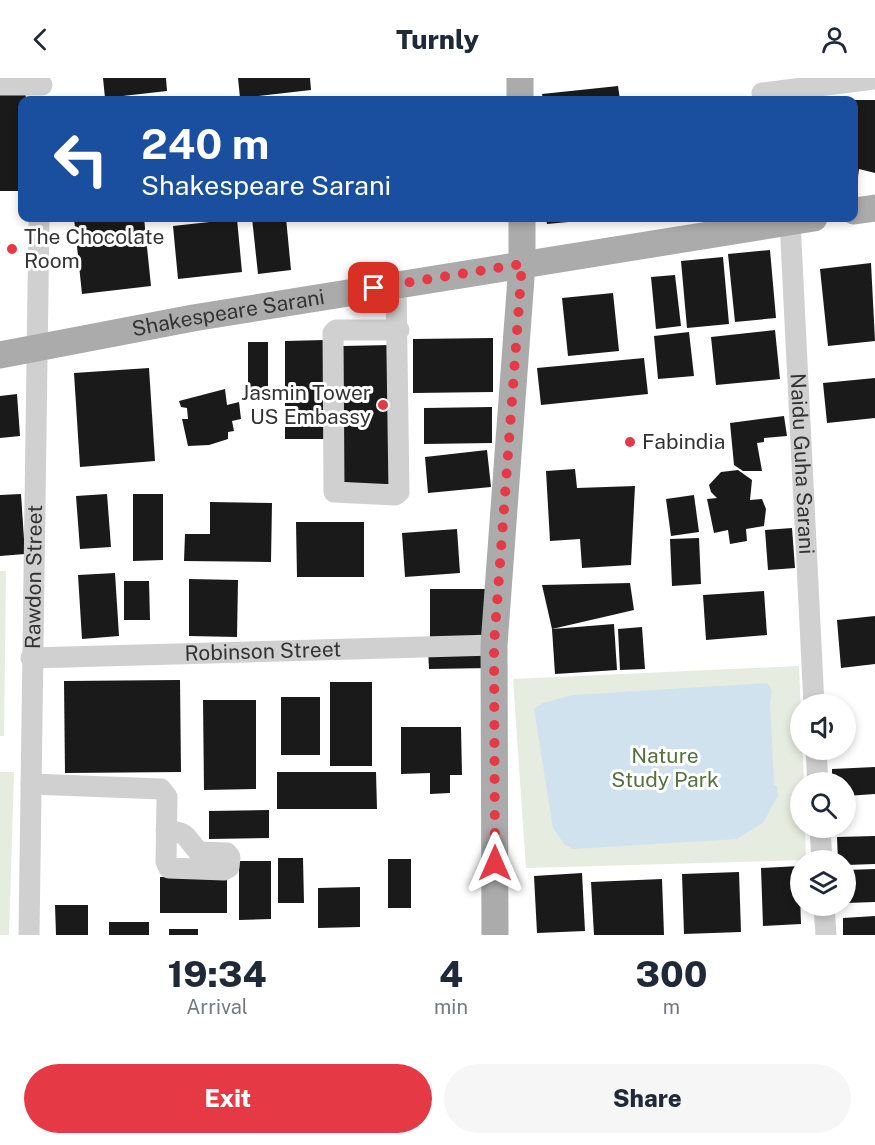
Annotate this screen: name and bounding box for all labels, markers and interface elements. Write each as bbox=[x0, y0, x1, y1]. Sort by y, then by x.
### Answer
icon: back bbox=[24, 23, 57, 56]
text: Turnly bbox=[396, 23, 479, 55]
icon: person bbox=[818, 23, 851, 56]
text: 240 m bbox=[141, 119, 269, 168]
icon: left bbox=[42, 120, 120, 198]
text: Shakespeare Sarani bbox=[141, 169, 391, 201]
place label: The Chocolate Room bbox=[24, 224, 164, 273]
marker: The Chocolate Room bbox=[5, 242, 19, 256]
pin bbox=[348, 262, 399, 313]
icon: arrive bbox=[357, 271, 390, 304]
street label: Shakespeare Sarani bbox=[130, 284, 326, 341]
street label: Naidu Guha Sarani bbox=[786, 372, 820, 555]
place label: Jasmin Tower US Embassy bbox=[241, 380, 371, 429]
marker: Jasmin Tower US Embassy bbox=[376, 398, 390, 412]
place label: Fabindia bbox=[642, 429, 725, 454]
marker: Fabindia bbox=[623, 435, 637, 449]
street label: Rawdon Street bbox=[20, 505, 47, 649]
street label: Robinson Street bbox=[184, 636, 342, 666]
map controls bbox=[790, 694, 856, 916]
button: sound bbox=[790, 694, 856, 760]
park label: Nature Study Park bbox=[611, 743, 719, 792]
button: search bbox=[790, 772, 856, 838]
position arrow bbox=[463, 831, 527, 895]
button: layers bbox=[790, 850, 856, 916]
text: 19:34 bbox=[168, 953, 266, 995]
text: 4 bbox=[439, 953, 463, 995]
text: 300 bbox=[636, 953, 707, 995]
text: Arrival bbox=[186, 995, 248, 1019]
text: min bbox=[434, 995, 468, 1019]
text: m bbox=[663, 995, 680, 1019]
button: Exit bbox=[24, 1064, 432, 1133]
button: Share bbox=[444, 1064, 851, 1133]

